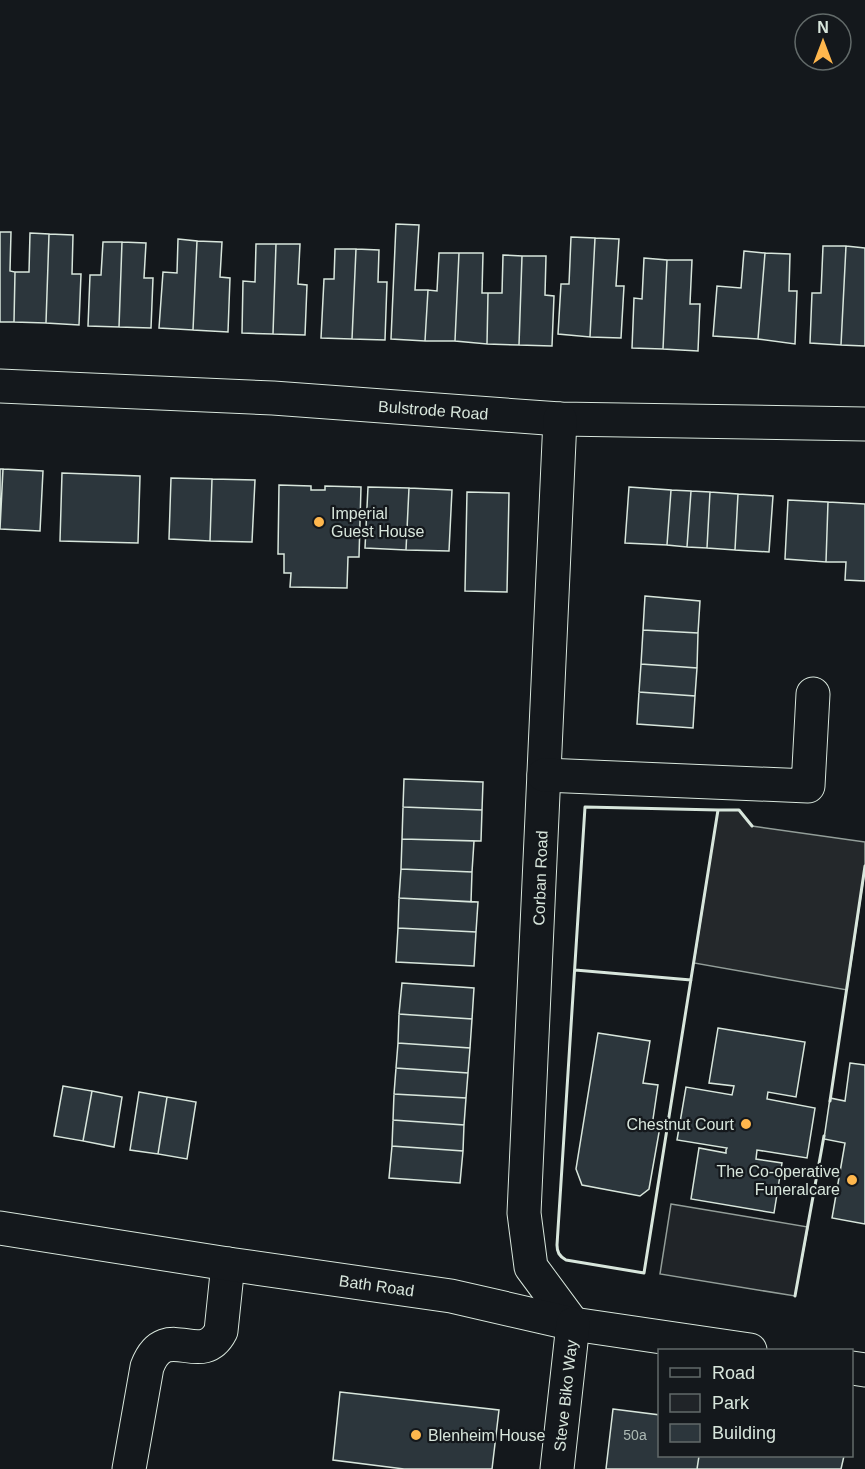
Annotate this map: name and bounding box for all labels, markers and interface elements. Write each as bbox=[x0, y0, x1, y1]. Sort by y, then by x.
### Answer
north arrow bbox=[793, 12, 853, 72]
text: N bbox=[817, 19, 829, 36]
street label: Bulstrode Road bbox=[378, 398, 489, 423]
place label: Imperial Guest House bbox=[331, 505, 424, 540]
marker: Imperial Guest House bbox=[312, 515, 326, 529]
street label: Corban Road bbox=[530, 830, 551, 926]
place label: Chestnut Court bbox=[626, 1116, 735, 1133]
marker: Chestnut Court bbox=[739, 1117, 753, 1131]
place label: The Co-operative Funeralcare bbox=[716, 1163, 840, 1198]
marker: The Co-operative Funeralcare bbox=[845, 1173, 859, 1187]
street label: Bath Road bbox=[338, 1272, 415, 1300]
street label: Steve Biko Way bbox=[551, 1339, 580, 1452]
legend bbox=[658, 1349, 853, 1457]
text: Road bbox=[712, 1363, 755, 1383]
text: Park bbox=[712, 1393, 750, 1413]
text: Building bbox=[712, 1423, 776, 1443]
place label: Blenheim House bbox=[428, 1427, 546, 1444]
house number: 50a bbox=[623, 1427, 647, 1443]
marker: Blenheim House bbox=[409, 1428, 423, 1442]

